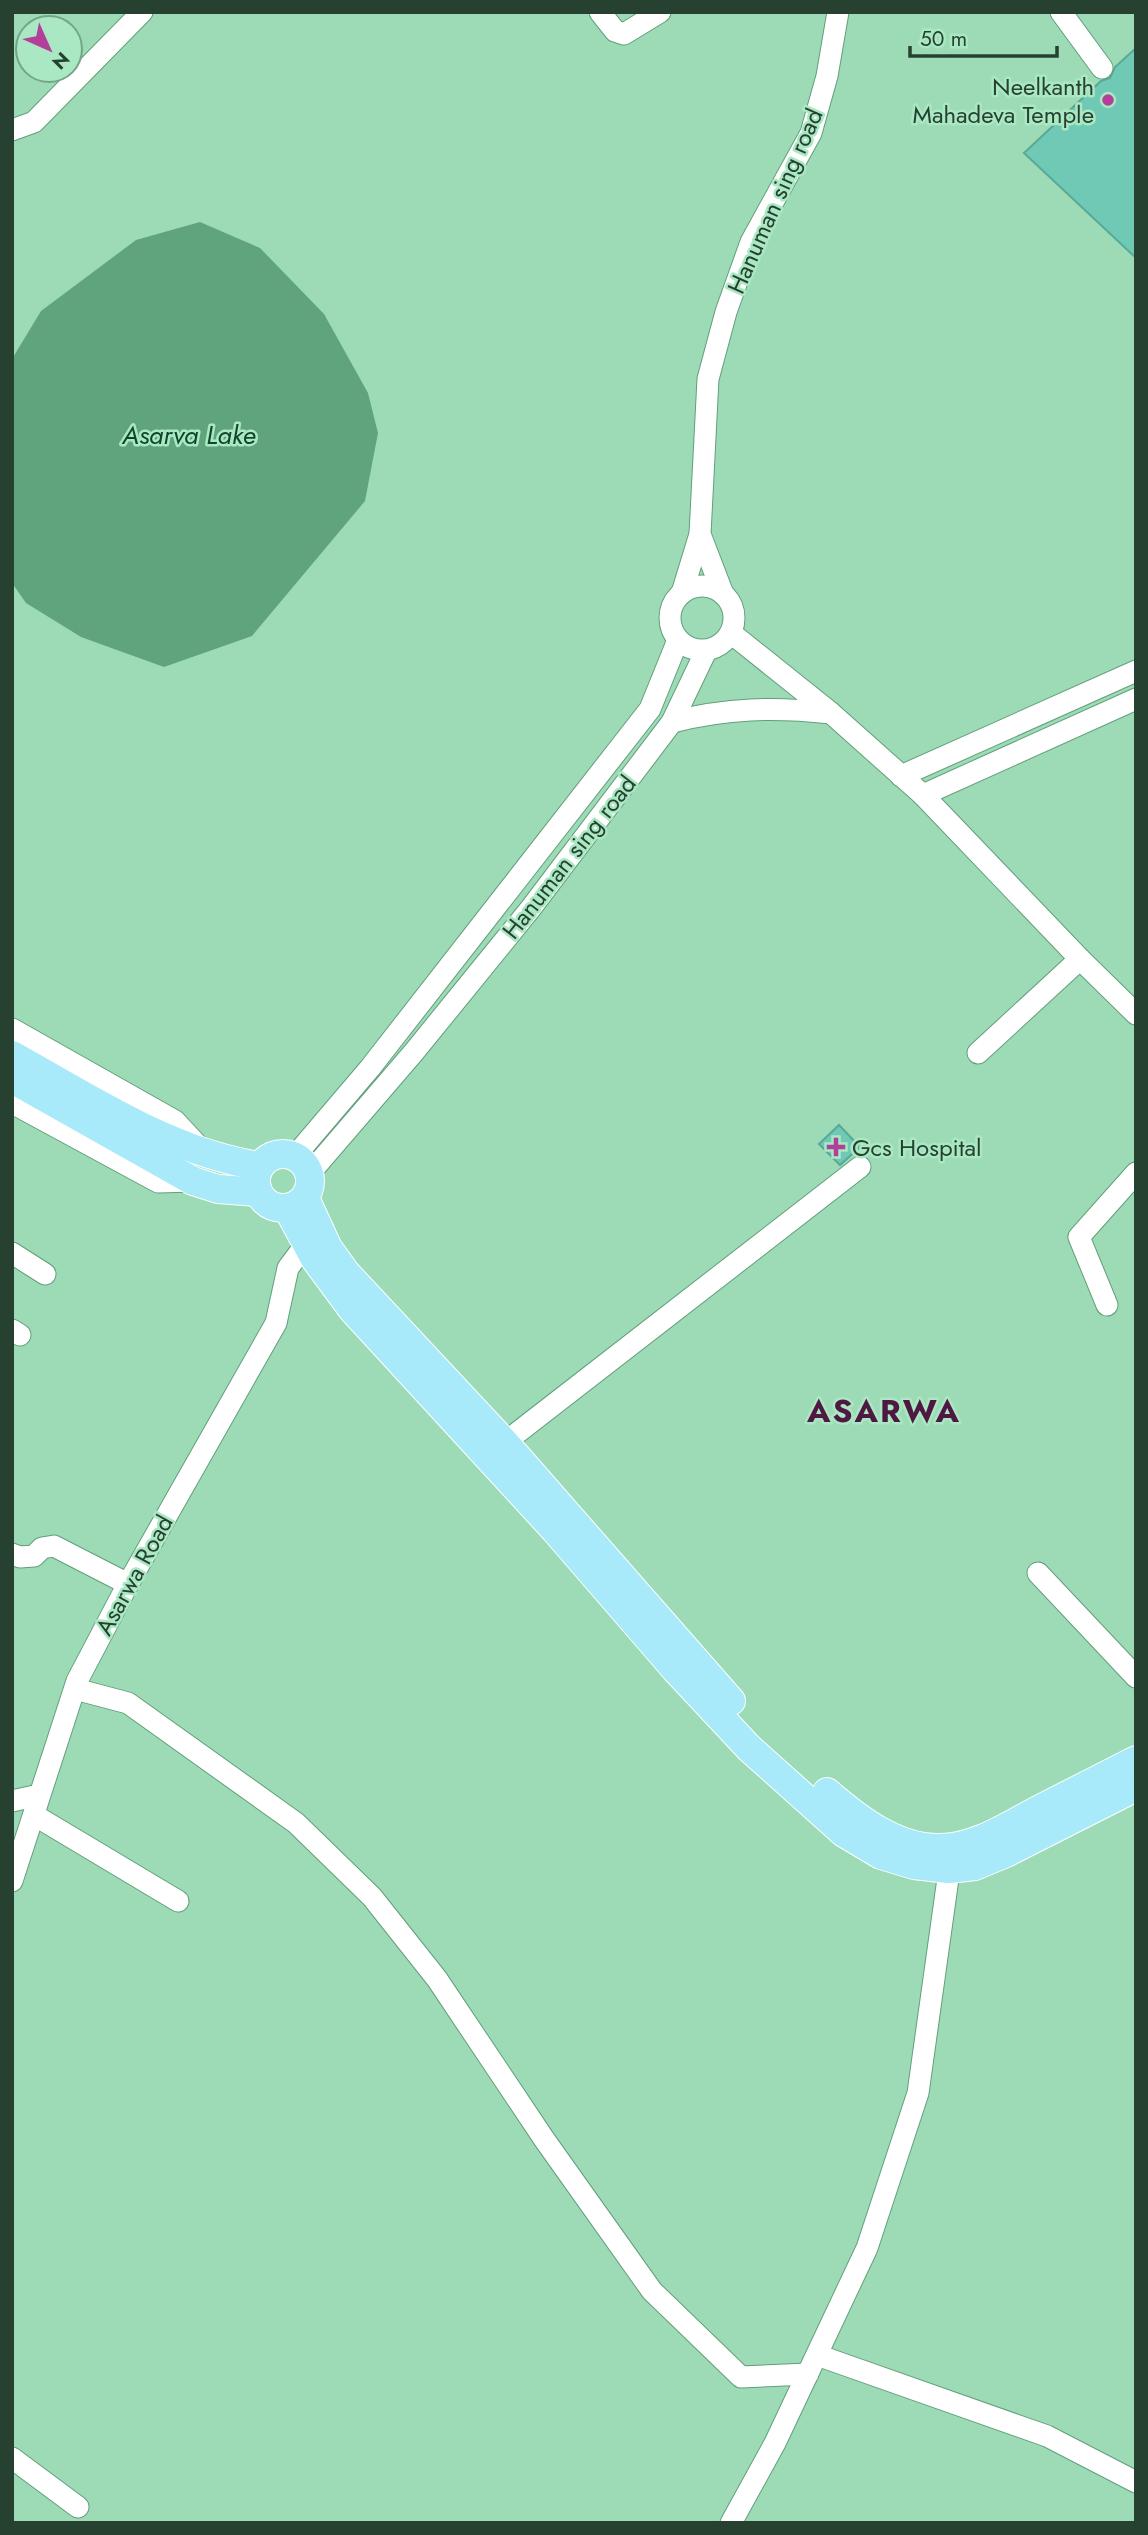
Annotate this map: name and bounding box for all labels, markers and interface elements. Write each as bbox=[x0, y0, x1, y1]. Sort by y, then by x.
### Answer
north arrow bbox=[14, 14, 84, 84]
scale bar bbox=[910, 14, 1057, 58]
text: 50 m bbox=[920, 24, 967, 54]
text: N bbox=[46, 46, 76, 76]
place label: Neelkanth Mahadeva Temple bbox=[912, 69, 1094, 132]
marker: Neelkanth Mahadeva Temple bbox=[1100, 92, 1116, 108]
street label: Hanuman sing road bbox=[718, 103, 832, 299]
water label: Asarva Lake bbox=[121, 416, 256, 454]
street label: Hanuman sing road bbox=[494, 768, 644, 946]
place label: Gcs Hospital bbox=[852, 1130, 982, 1165]
marker: Gcs Hospital bbox=[826, 1137, 846, 1157]
district label: ASARWA bbox=[806, 1388, 961, 1434]
street label: Asarwa Road bbox=[86, 1508, 182, 1642]

